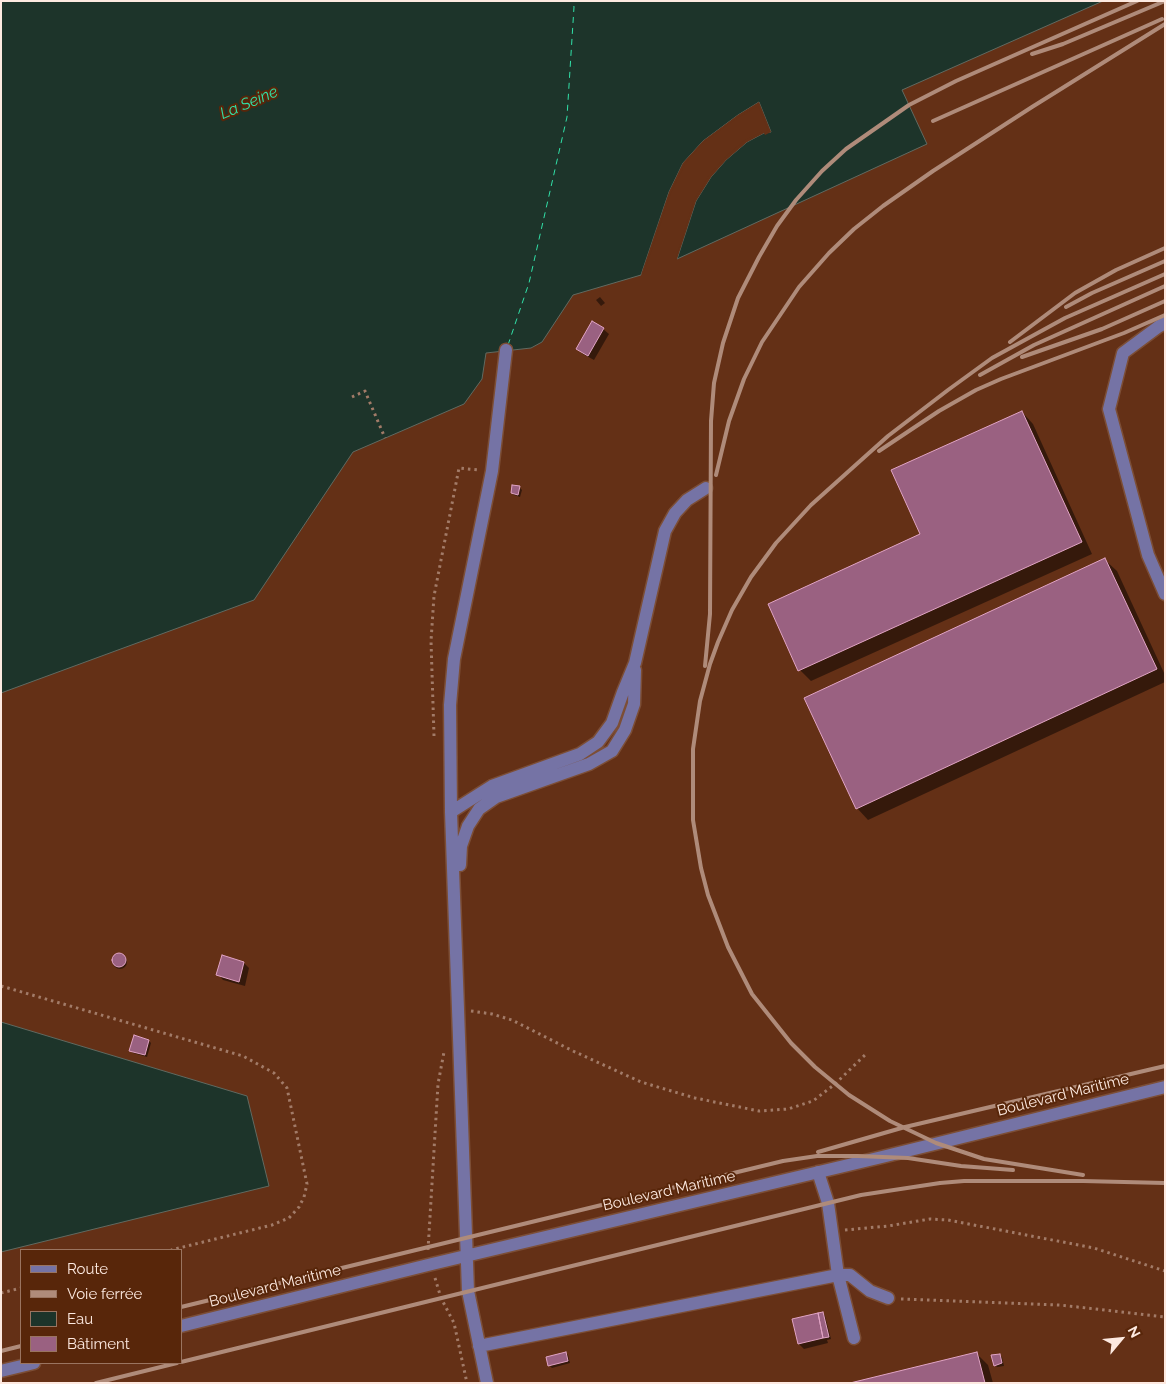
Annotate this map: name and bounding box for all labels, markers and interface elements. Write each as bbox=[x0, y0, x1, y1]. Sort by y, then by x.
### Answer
water label: La Seine bbox=[217, 82, 281, 124]
street label: Boulevard Maritime bbox=[995, 1070, 1131, 1120]
street label: Boulevard Maritime bbox=[601, 1167, 737, 1215]
legend bbox=[20, 1249, 182, 1364]
text: Route bbox=[67, 1260, 108, 1278]
street label: Boulevard Maritime bbox=[207, 1261, 343, 1311]
text: Voie ferrée bbox=[67, 1285, 142, 1303]
text: Eau bbox=[67, 1310, 93, 1328]
north arrow bbox=[1096, 1314, 1146, 1364]
text: N bbox=[1125, 1323, 1144, 1340]
text: Bâtiment bbox=[67, 1335, 130, 1353]

